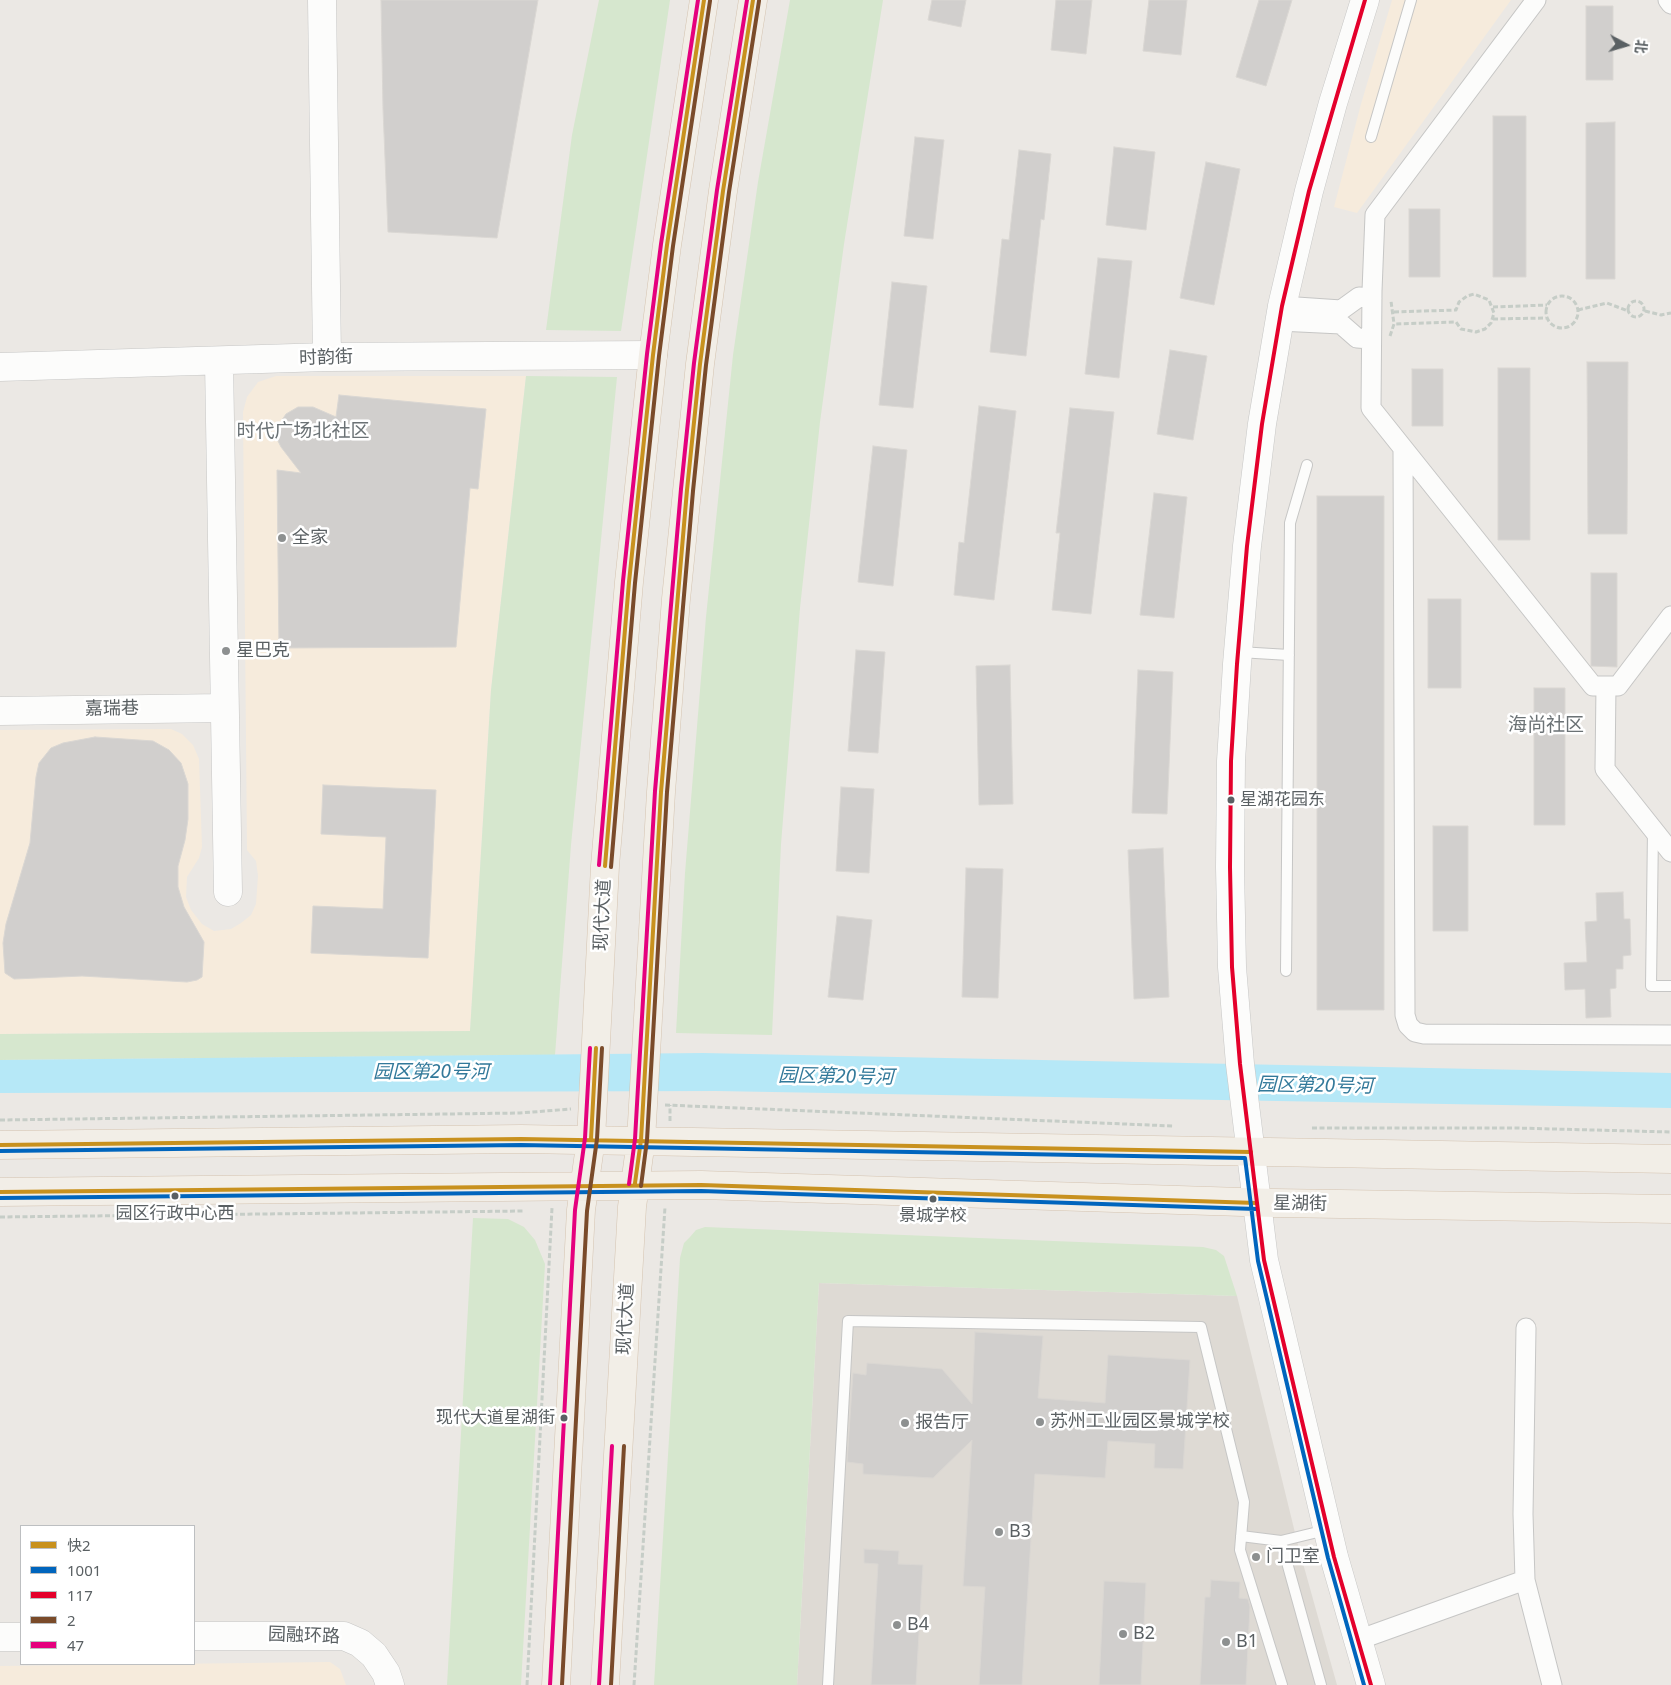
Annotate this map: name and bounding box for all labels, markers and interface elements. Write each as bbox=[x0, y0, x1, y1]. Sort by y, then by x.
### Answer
north arrow bbox=[1601, 20, 1651, 70]
text: 北 bbox=[1631, 39, 1652, 55]
street label: 时韵街 bbox=[299, 346, 353, 370]
district label: 时代广场北社区 bbox=[237, 421, 369, 443]
place label: 全家 bbox=[292, 527, 328, 549]
marker: 全家 bbox=[276, 532, 288, 544]
place label: 星巴克 bbox=[236, 640, 290, 662]
marker: 星巴克 bbox=[220, 645, 232, 657]
street label: 嘉瑞巷 bbox=[85, 698, 139, 720]
district label: 海尚社区 bbox=[1508, 715, 1584, 737]
place label: 星湖花园东 bbox=[1240, 790, 1325, 810]
marker: 星湖花园东 bbox=[1226, 795, 1236, 805]
street label: 现代大道 bbox=[590, 878, 616, 952]
water label: 园区第20号河 bbox=[373, 1062, 489, 1084]
water label: 园区第20号河 bbox=[778, 1065, 894, 1089]
water label: 园区第20号河 bbox=[1257, 1074, 1373, 1098]
marker: 园区行政中心西 bbox=[170, 1191, 180, 1201]
street label: 星湖街 bbox=[1273, 1193, 1327, 1215]
marker: 景城学校 bbox=[928, 1194, 938, 1204]
place label: 园区行政中心西 bbox=[116, 1204, 234, 1224]
place label: 景城学校 bbox=[899, 1206, 967, 1226]
street label: 现代大道 bbox=[613, 1282, 639, 1356]
place label: 现代大道星湖街 bbox=[436, 1408, 555, 1428]
place label: 苏州工业园区景城学校 bbox=[1050, 1411, 1230, 1433]
place label: 报告厅 bbox=[915, 1412, 969, 1434]
marker: 现代大道星湖街 bbox=[559, 1413, 569, 1423]
marker: 苏州工业园区景城学校 bbox=[1034, 1416, 1046, 1428]
marker: 报告厅 bbox=[899, 1417, 911, 1429]
place label: B3 bbox=[1009, 1521, 1031, 1543]
legend bbox=[20, 1525, 195, 1665]
marker: B3 bbox=[993, 1526, 1005, 1538]
text: 快2 bbox=[67, 1535, 91, 1555]
place label: 门卫室 bbox=[1266, 1546, 1320, 1568]
marker: 门卫室 bbox=[1250, 1551, 1262, 1563]
text: 1001 bbox=[67, 1560, 101, 1580]
text: 117 bbox=[67, 1585, 93, 1605]
text: 2 bbox=[67, 1610, 76, 1630]
place label: B4 bbox=[907, 1614, 929, 1636]
marker: B4 bbox=[891, 1619, 903, 1631]
place label: B2 bbox=[1133, 1623, 1155, 1645]
street label: 园融环路 bbox=[268, 1624, 340, 1648]
marker: B2 bbox=[1117, 1628, 1129, 1640]
place label: B1 bbox=[1236, 1631, 1258, 1653]
text: 47 bbox=[67, 1635, 84, 1655]
marker: B1 bbox=[1220, 1636, 1232, 1648]

